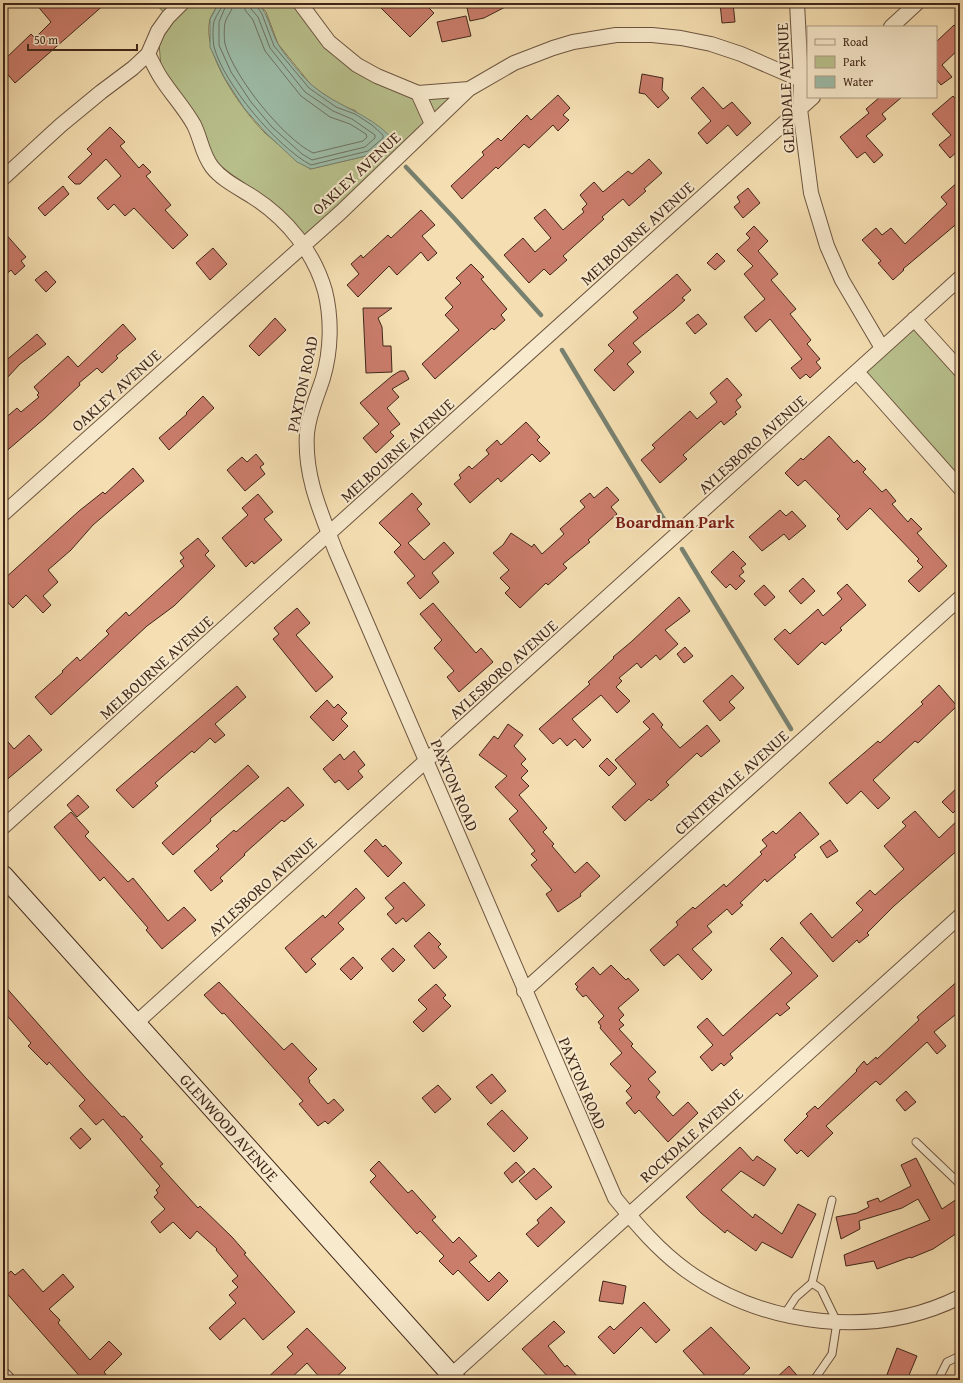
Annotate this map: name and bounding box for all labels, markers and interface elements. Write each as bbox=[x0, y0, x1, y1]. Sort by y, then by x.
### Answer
street label: GLENDALE AVENUE bbox=[770, 22, 800, 154]
scale bar bbox=[28, 26, 137, 52]
legend bbox=[807, 26, 937, 98]
text: 50 m bbox=[34, 31, 58, 48]
text: Road bbox=[843, 33, 869, 50]
text: Park bbox=[843, 53, 867, 70]
text: Water bbox=[843, 73, 873, 90]
street label: OAKLEY AVENUE bbox=[306, 125, 406, 221]
street label: MELBOURNE AVENUE bbox=[575, 175, 699, 291]
street label: PAXTON ROAD bbox=[280, 333, 324, 434]
street label: OAKLEY AVENUE bbox=[66, 343, 166, 437]
street label: AYLESBORO AVENUE bbox=[692, 389, 812, 499]
street label: MELBOURNE AVENUE bbox=[335, 392, 459, 508]
district label: Boardman Park bbox=[616, 509, 735, 534]
street label: MELBOURNE AVENUE bbox=[94, 609, 218, 725]
street label: AYLESBORO AVENUE bbox=[443, 614, 563, 724]
street label: CENTERVALE AVENUE bbox=[668, 724, 794, 840]
street label: PAXTON ROAD bbox=[425, 735, 485, 835]
street label: AYLESBORO AVENUE bbox=[202, 831, 322, 941]
street label: PAXTON ROAD bbox=[553, 1033, 613, 1133]
street label: GLENWOOD AVENUE bbox=[174, 1068, 284, 1187]
street label: ROCKDALE AVENUE bbox=[634, 1082, 748, 1188]

